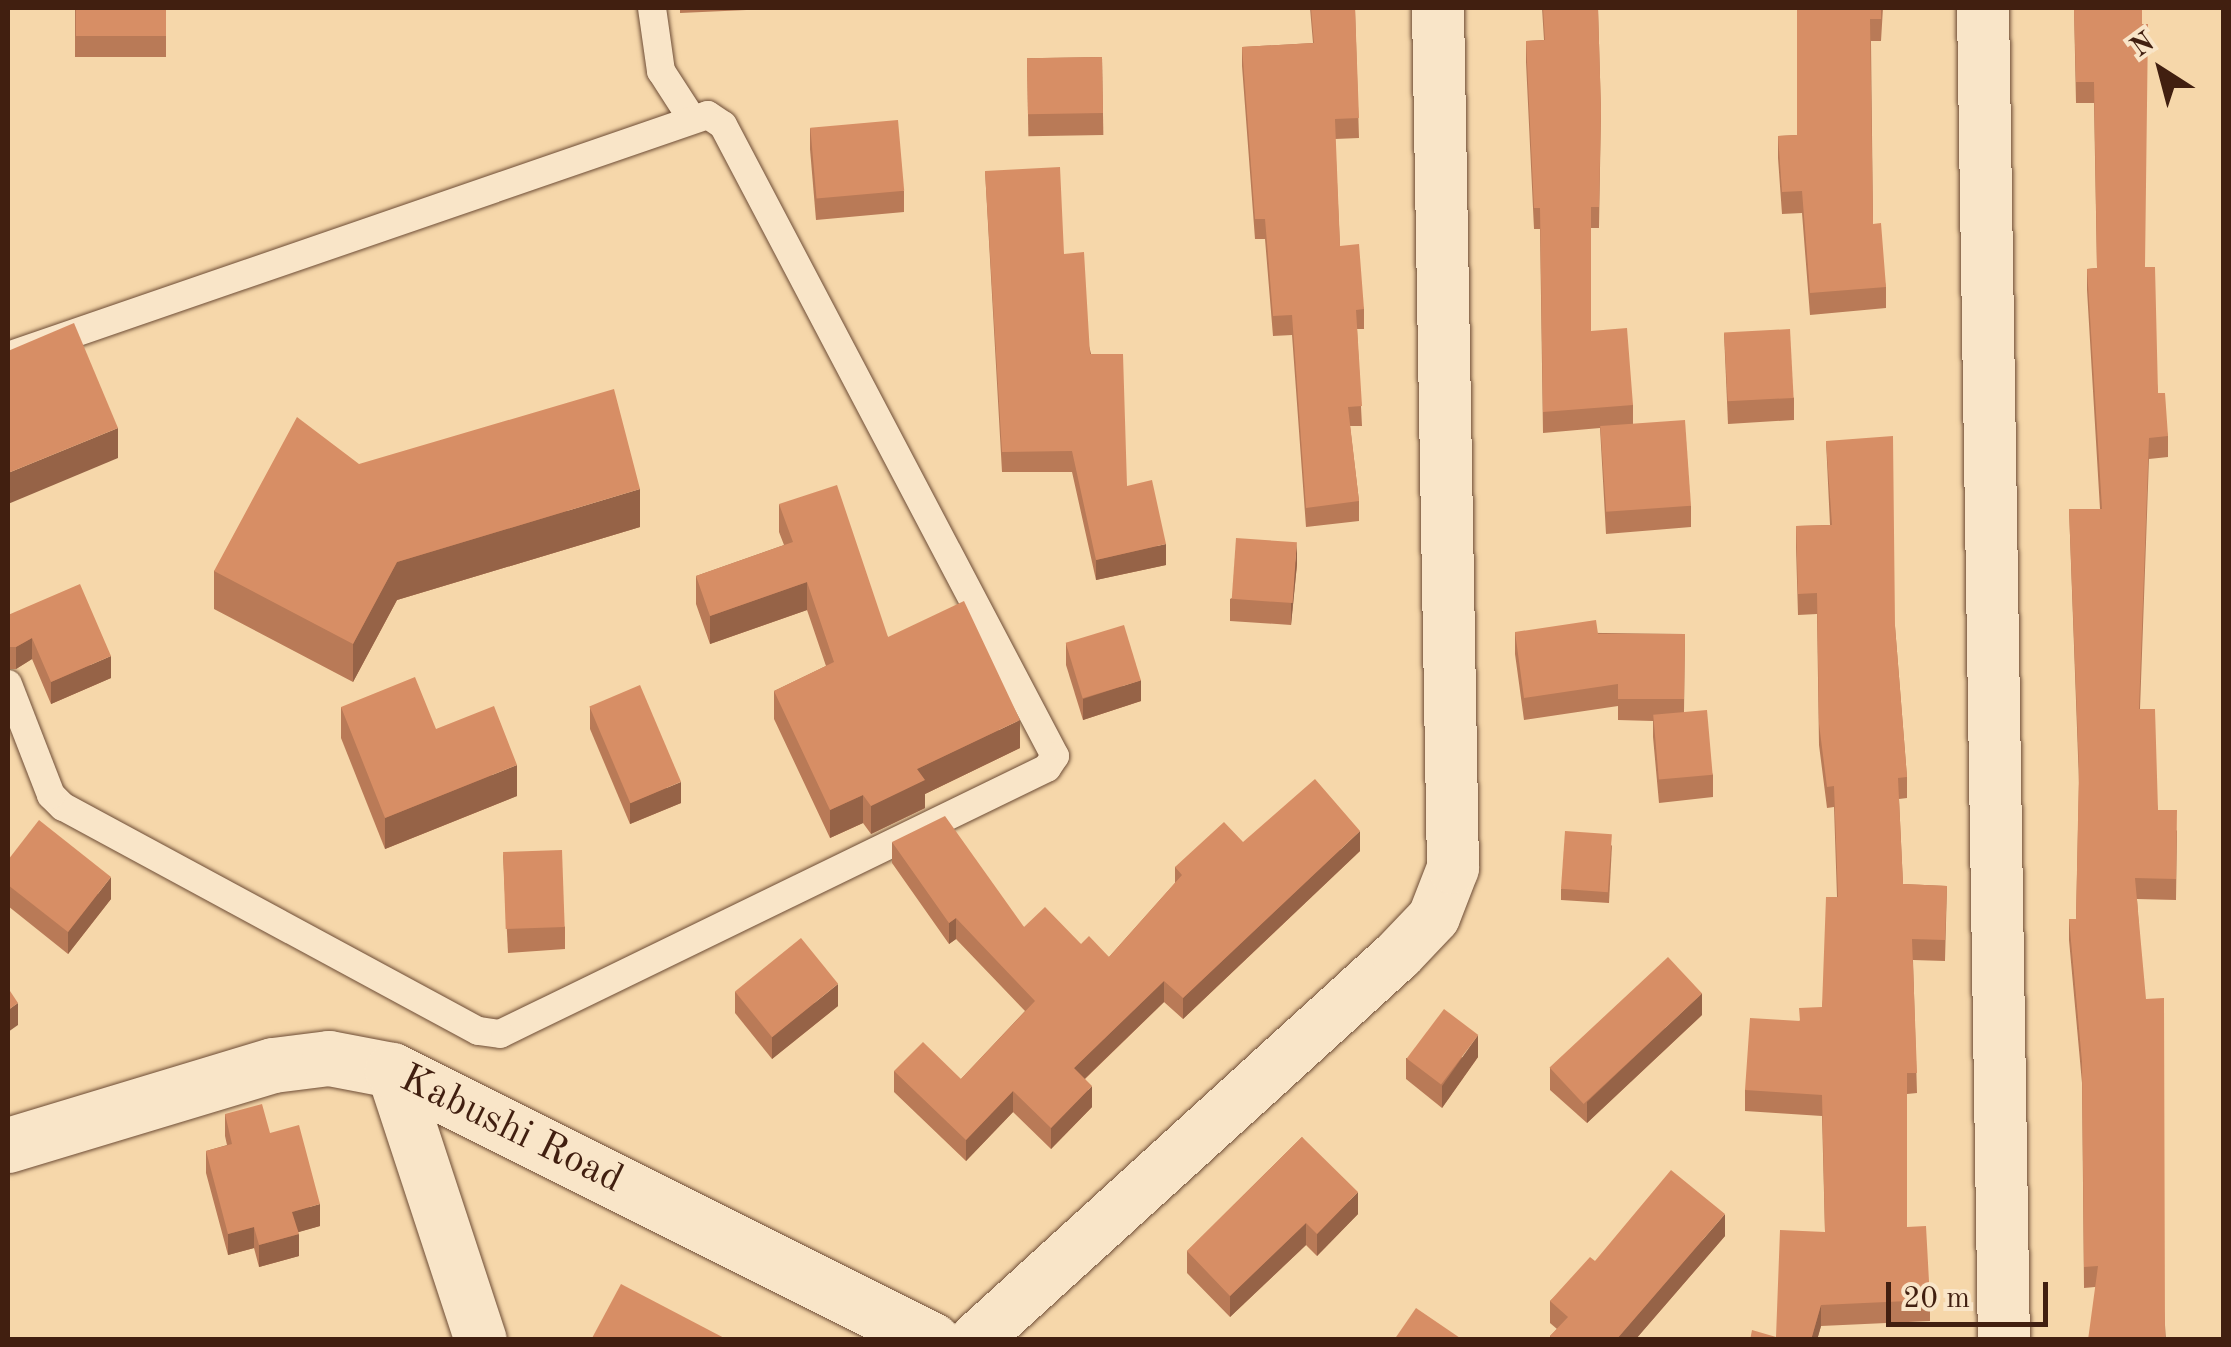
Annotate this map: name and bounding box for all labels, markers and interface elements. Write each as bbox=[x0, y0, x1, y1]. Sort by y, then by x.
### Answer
north arrow bbox=[2111, 20, 2211, 120]
text: N bbox=[2126, 28, 2160, 63]
street label: Kabushi Road bbox=[392, 1055, 630, 1205]
scale bar bbox=[1891, 1262, 2054, 1324]
text: 20 m bbox=[1903, 1284, 1970, 1314]

